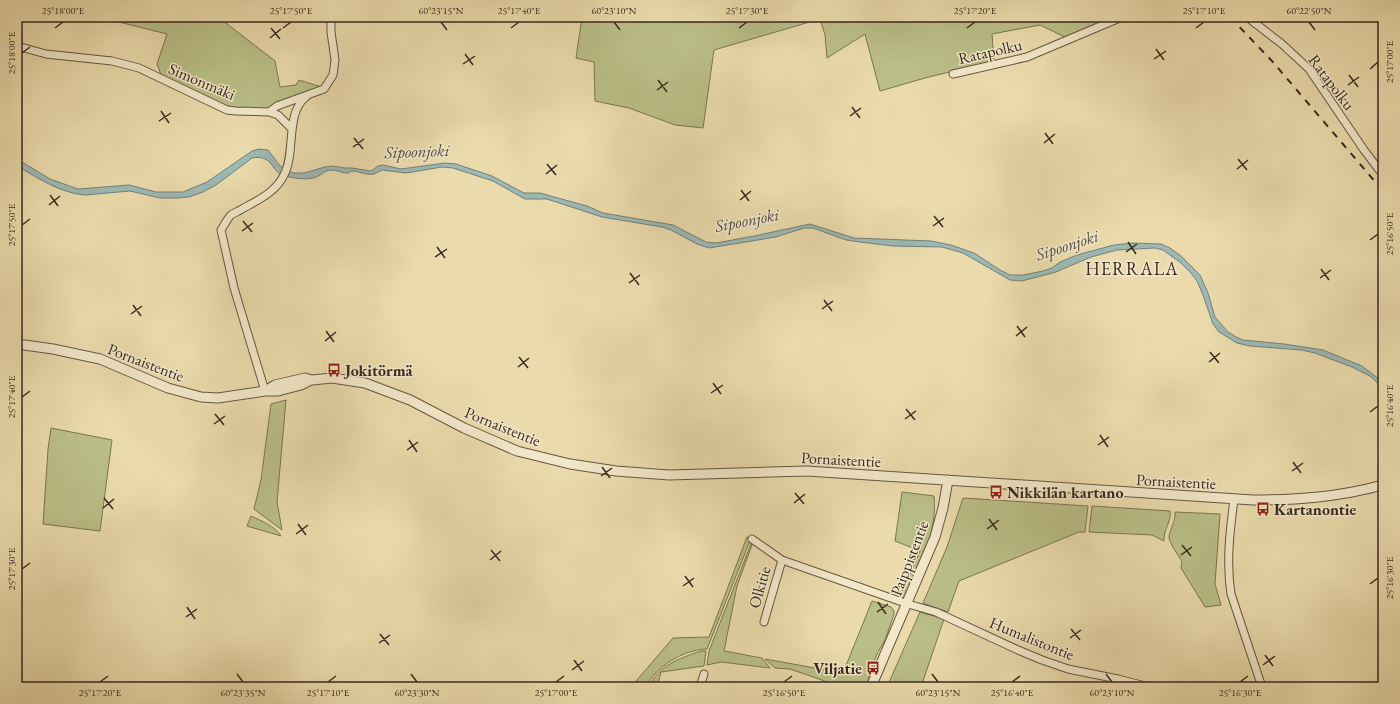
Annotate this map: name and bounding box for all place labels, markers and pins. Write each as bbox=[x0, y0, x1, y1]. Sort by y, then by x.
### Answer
place label: Jokitörmä bbox=[343, 360, 414, 381]
bus stop icon: Jokitörmä bbox=[326, 362, 342, 378]
place label: Nikkilän kartano bbox=[1007, 482, 1123, 503]
bus stop icon: Nikkilän kartano bbox=[988, 484, 1004, 500]
place label: Kartanontie bbox=[1274, 499, 1356, 520]
bus stop icon: Kartanontie bbox=[1255, 501, 1271, 517]
place label: Viljatie bbox=[813, 658, 862, 679]
bus stop icon: Viljatie bbox=[865, 660, 881, 676]

